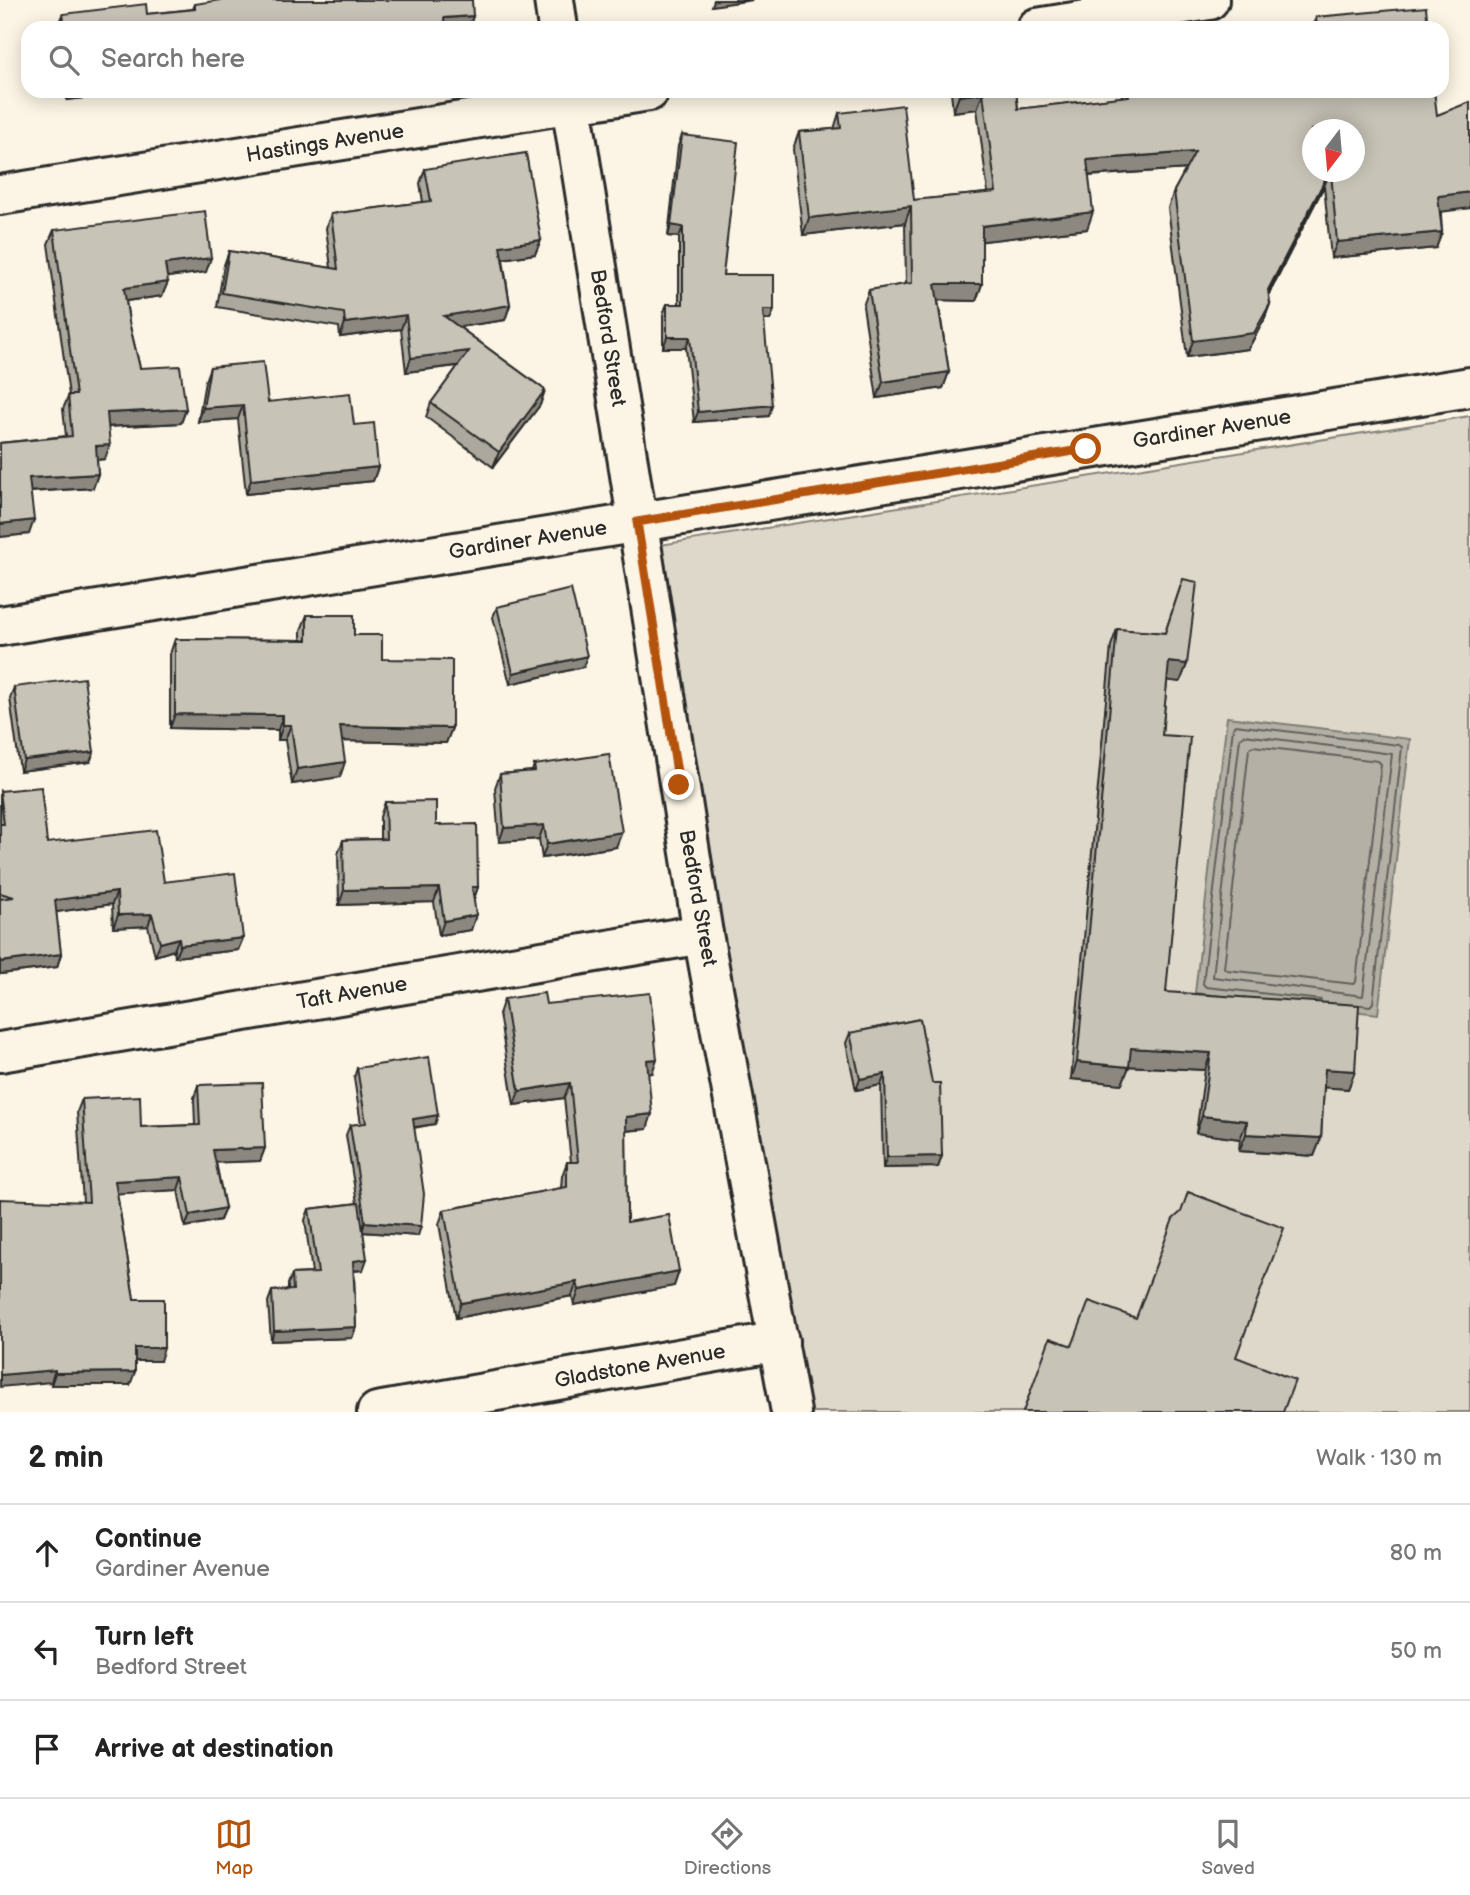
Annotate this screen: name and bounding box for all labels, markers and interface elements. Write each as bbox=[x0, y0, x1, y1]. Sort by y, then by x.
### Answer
search box bbox=[21, 21, 1449, 98]
icon: search bbox=[45, 41, 83, 79]
text: Search here bbox=[101, 44, 245, 75]
street label: Hastings Avenue bbox=[244, 118, 406, 168]
north arrow bbox=[1302, 119, 1365, 182]
street label: Bedford Street bbox=[585, 268, 631, 409]
street label: Gardiner Avenue bbox=[1131, 404, 1293, 454]
route start bbox=[1070, 433, 1101, 464]
street label: Gardiner Avenue bbox=[447, 515, 609, 565]
route end bbox=[663, 769, 694, 800]
street label: Bedford Street bbox=[674, 828, 722, 969]
street label: Taft Avenue bbox=[295, 971, 409, 1015]
street label: Gladstone Avenue bbox=[553, 1339, 727, 1393]
text: 2 min bbox=[28, 1440, 104, 1476]
text: Walk · 130 m bbox=[1316, 1444, 1442, 1472]
text: Continue bbox=[95, 1524, 202, 1555]
icon: ahead bbox=[28, 1534, 66, 1572]
text: 80 m bbox=[1390, 1539, 1442, 1567]
text: Gardiner Avenue bbox=[95, 1555, 270, 1583]
text: Turn left bbox=[95, 1622, 194, 1653]
icon: left bbox=[28, 1632, 66, 1670]
text: 50 m bbox=[1390, 1637, 1442, 1665]
text: Bedford Street bbox=[95, 1653, 247, 1681]
icon: arrive bbox=[28, 1730, 66, 1768]
text: Arrive at destination bbox=[95, 1734, 334, 1765]
tab: Map bbox=[215, 1815, 253, 1880]
tab: Directions bbox=[684, 1815, 771, 1880]
tab: Saved bbox=[1201, 1815, 1255, 1880]

